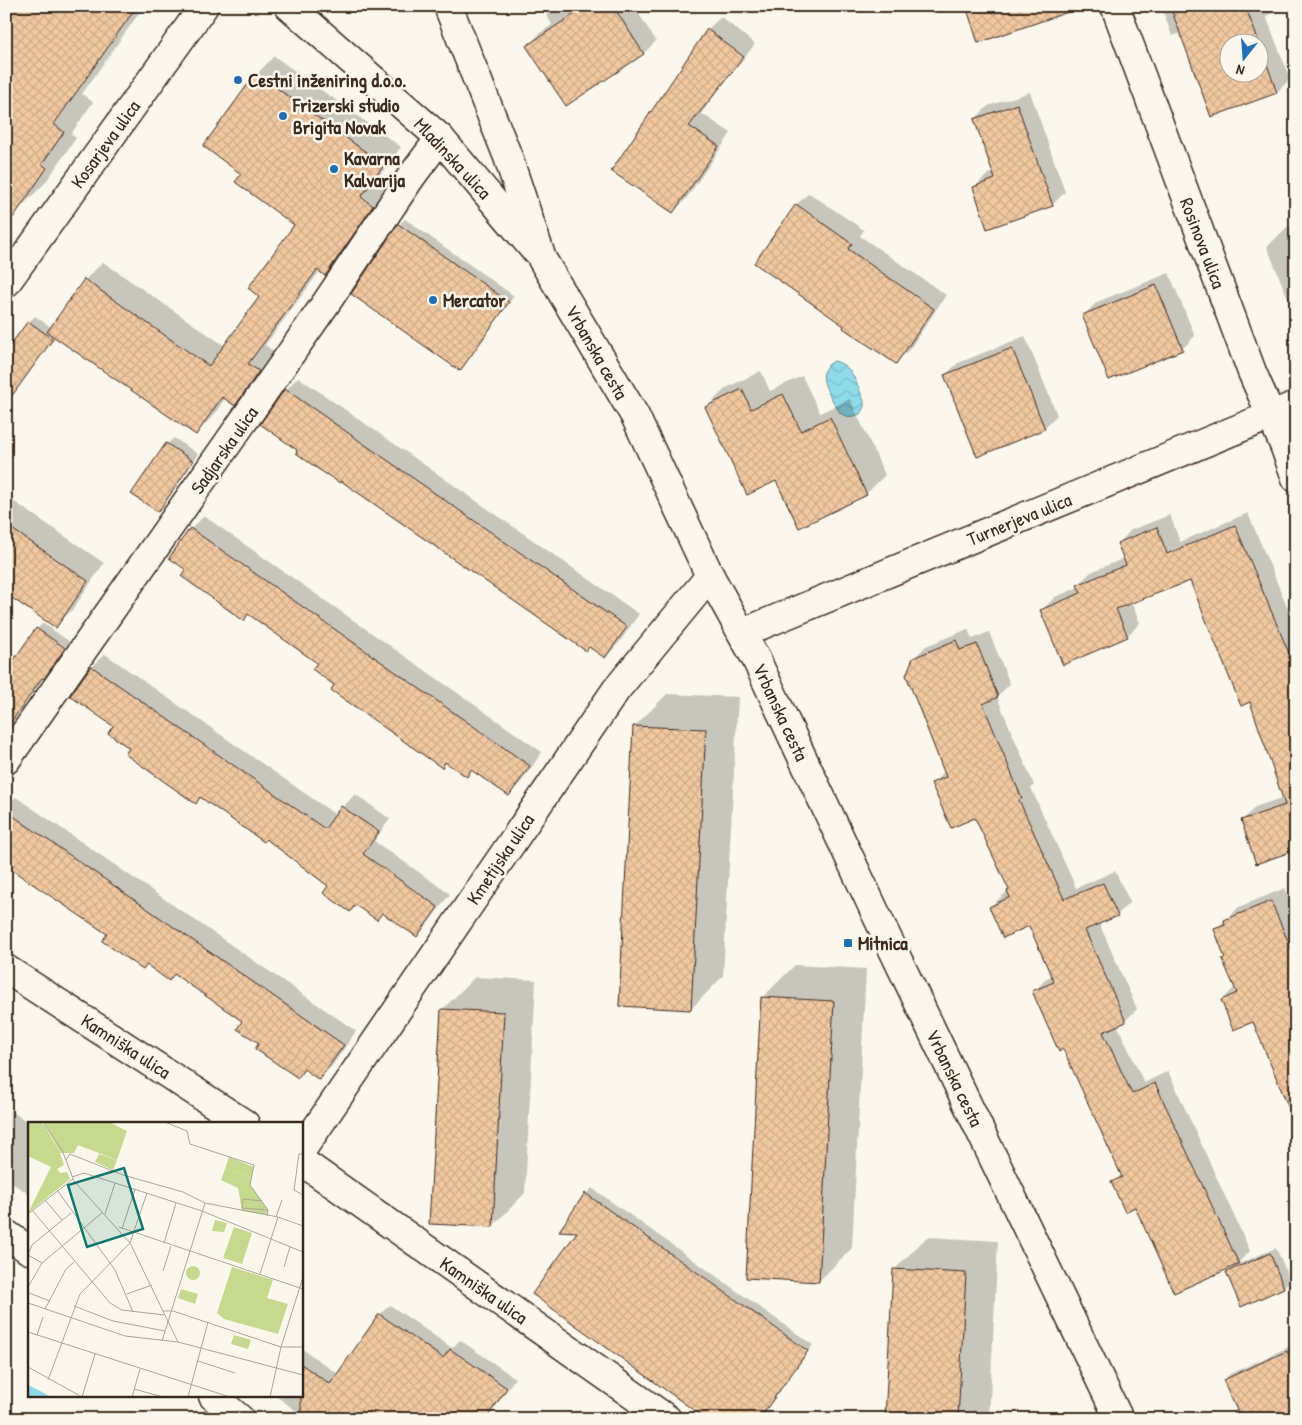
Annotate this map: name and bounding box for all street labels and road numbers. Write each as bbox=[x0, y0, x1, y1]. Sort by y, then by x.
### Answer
street label: Kosarjeva ulica bbox=[64, 94, 146, 193]
street label: Mladinska ulica bbox=[408, 112, 498, 205]
street label: Rosinova ulica bbox=[1174, 194, 1232, 293]
street label: Vrbanska cesta bbox=[559, 300, 635, 404]
street label: Sadjarska ulica bbox=[184, 400, 264, 499]
street label: Turnerjeva ulica bbox=[963, 486, 1076, 552]
street label: Vrbanska cesta bbox=[747, 659, 815, 766]
street label: Kmetijska ulica bbox=[460, 808, 540, 910]
street label: Kamniška ulica bbox=[76, 1007, 176, 1085]
street label: Vrbanska cesta bbox=[920, 1025, 990, 1131]
street label: Kamniška ulica bbox=[435, 1250, 534, 1330]

